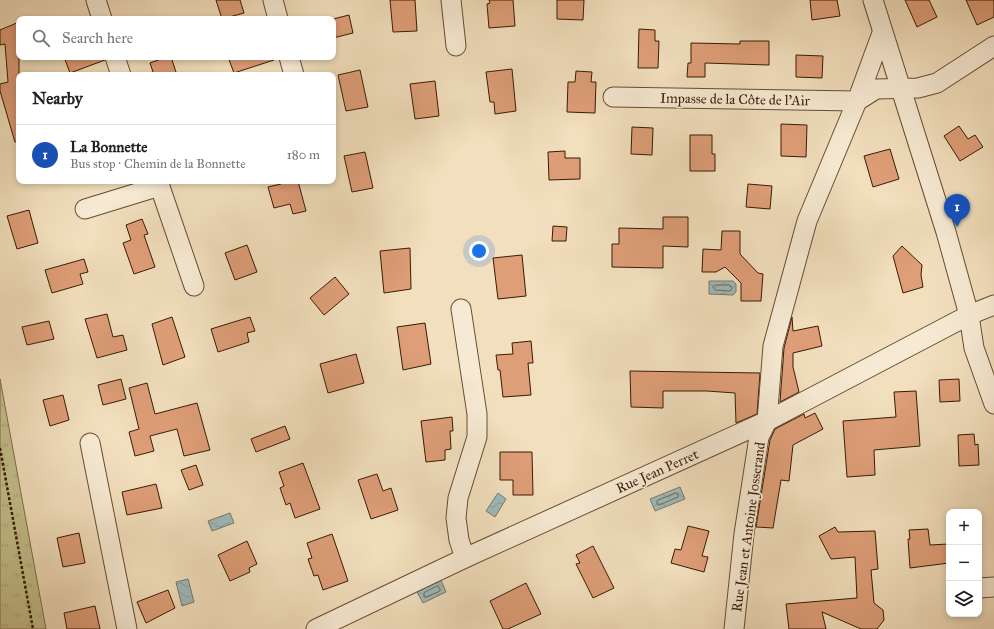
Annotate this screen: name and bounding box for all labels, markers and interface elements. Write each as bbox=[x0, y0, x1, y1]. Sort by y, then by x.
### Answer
search box bbox=[16, 16, 336, 60]
icon: search bbox=[30, 27, 52, 49]
text: Search here bbox=[62, 29, 133, 47]
text: Nearby bbox=[32, 88, 83, 109]
street label: Impasse de la Côte de l'Air bbox=[660, 90, 811, 109]
text: La Bonnette bbox=[70, 138, 148, 156]
text: 1 bbox=[42, 147, 48, 163]
text: 180 m bbox=[287, 147, 320, 163]
text: Bus stop · Chemin de la Bonnette bbox=[70, 156, 246, 172]
pin: 1 bbox=[944, 194, 970, 227]
your location bbox=[469, 241, 489, 261]
street label: Rue Jean et Antoine Josserand bbox=[728, 441, 770, 613]
street label: Rue Jean Perret bbox=[613, 446, 702, 498]
map controls bbox=[946, 509, 982, 617]
button: + bbox=[946, 509, 982, 545]
button: − bbox=[946, 545, 982, 581]
button: layers bbox=[946, 581, 982, 617]

